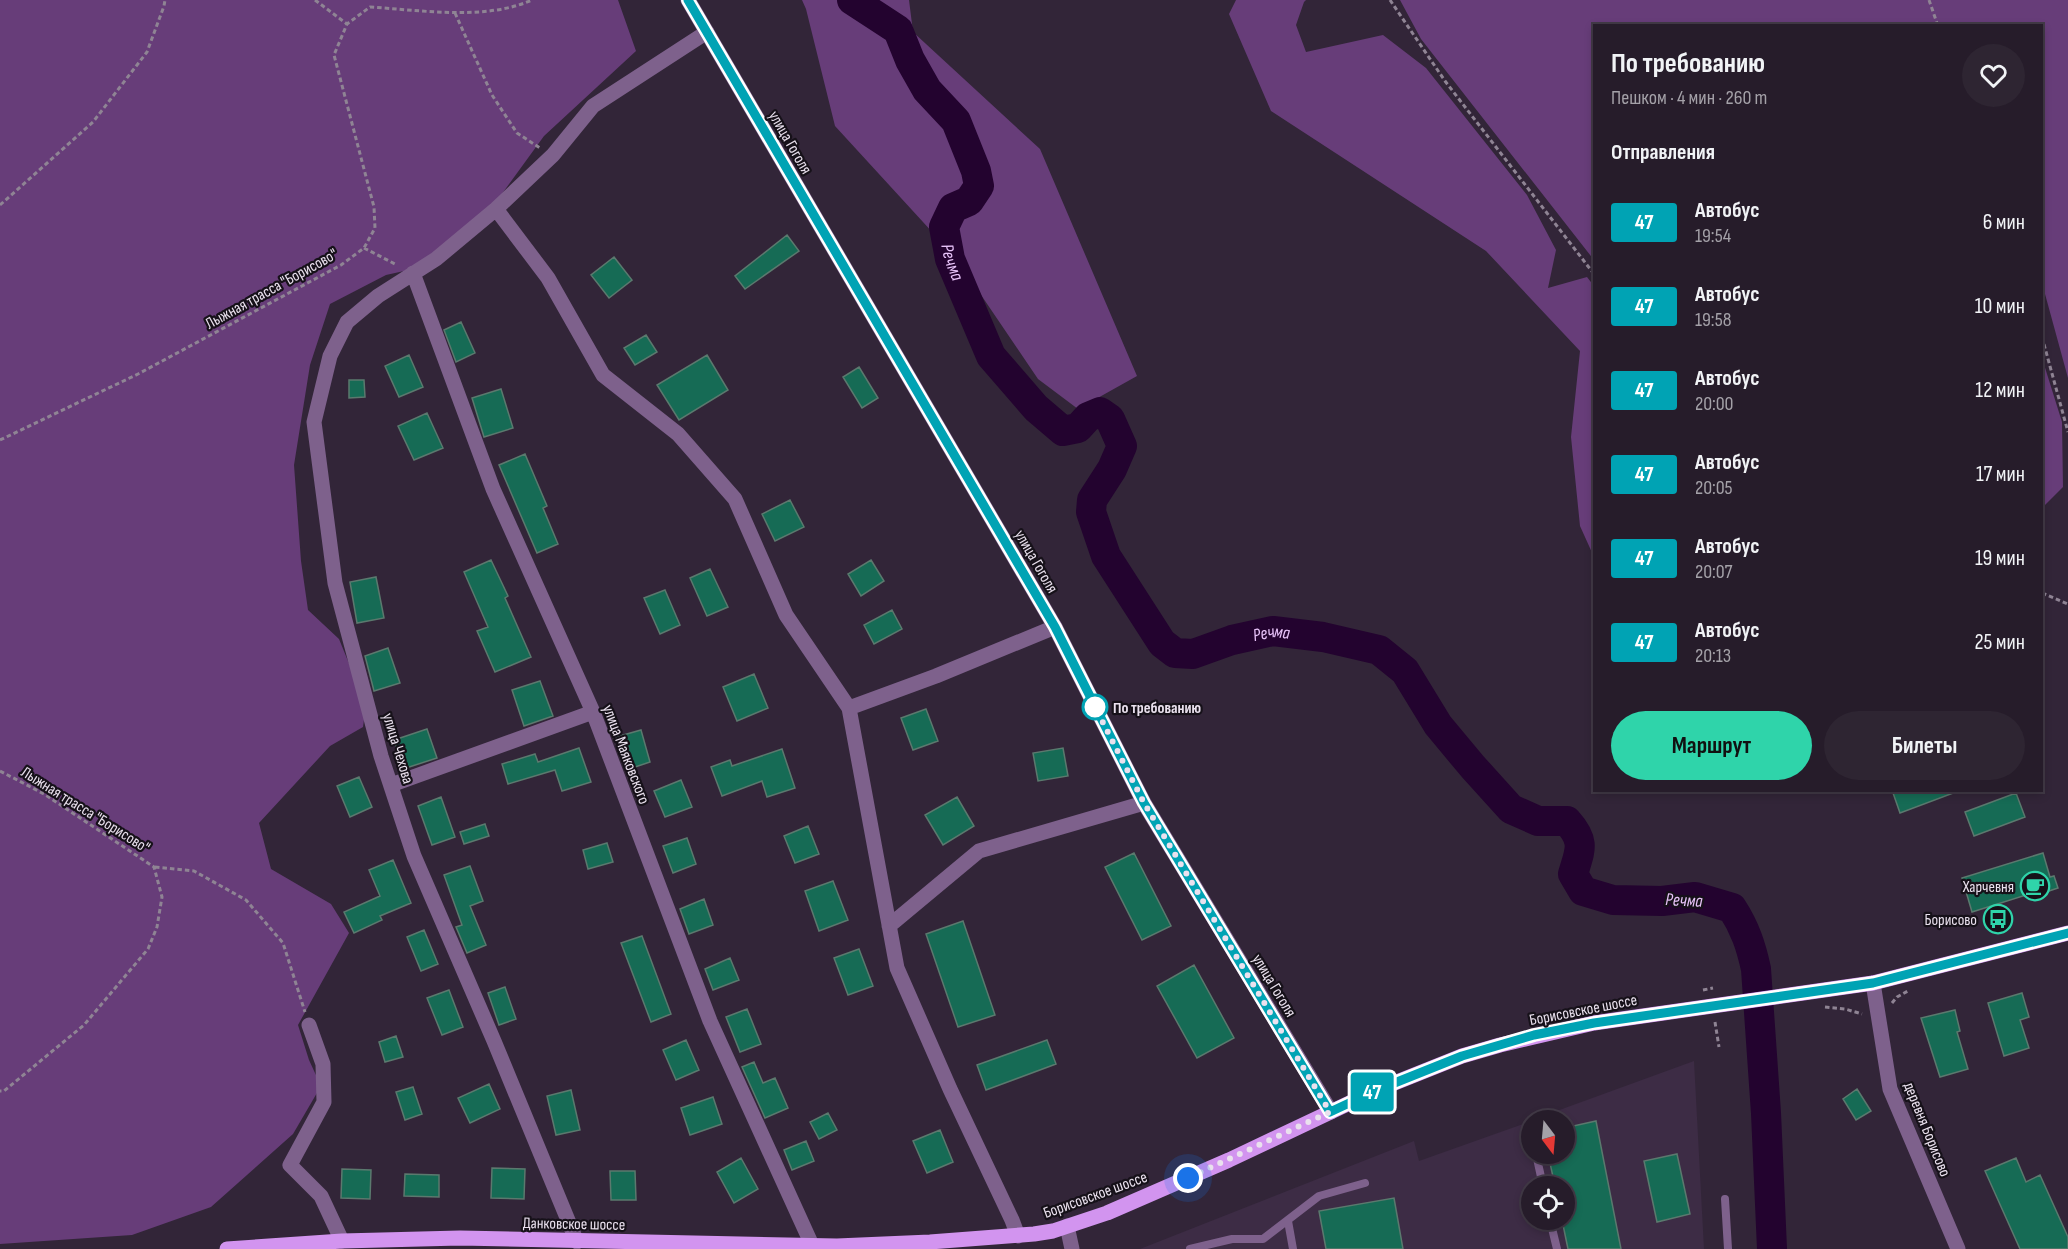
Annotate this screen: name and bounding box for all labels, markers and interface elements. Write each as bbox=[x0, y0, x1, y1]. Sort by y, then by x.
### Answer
button: heart bbox=[1962, 44, 2025, 107]
text: По требованию bbox=[1611, 47, 1765, 80]
text: Пешком · 4 мин · 260 m bbox=[1611, 86, 1767, 110]
street label: улица Гоголя bbox=[764, 108, 815, 178]
text: Отправления bbox=[1611, 139, 1715, 166]
text: Автобус bbox=[1695, 197, 1760, 224]
text: 6 мин bbox=[1983, 209, 2025, 236]
text: 47 bbox=[1635, 210, 1653, 235]
text: 19:54 bbox=[1695, 224, 1731, 248]
water label: Речма bbox=[936, 242, 968, 285]
street label: Лыжная трасса "Борисово" bbox=[202, 245, 341, 334]
text: Автобус bbox=[1695, 281, 1760, 308]
text: 10 мин bbox=[1975, 293, 2025, 320]
text: 47 bbox=[1635, 294, 1653, 319]
text: 19:58 bbox=[1695, 308, 1731, 332]
text: Автобус bbox=[1695, 365, 1760, 392]
text: 12 мин bbox=[1975, 377, 2025, 404]
text: 47 bbox=[1635, 378, 1653, 403]
text: 20:00 bbox=[1695, 392, 1734, 416]
text: Автобус bbox=[1695, 449, 1760, 476]
text: 17 мин bbox=[1976, 461, 2025, 488]
text: 47 bbox=[1635, 462, 1653, 487]
text: 20:05 bbox=[1695, 476, 1733, 500]
street label: улица Гоголя bbox=[1010, 527, 1061, 597]
text: Автобус bbox=[1695, 533, 1760, 560]
text: 19 мин bbox=[1975, 545, 2025, 572]
text: 47 bbox=[1635, 546, 1653, 571]
text: 20:07 bbox=[1695, 560, 1733, 584]
text: Автобус bbox=[1695, 617, 1760, 644]
water label: Речма bbox=[1251, 621, 1292, 646]
text: 25 мин bbox=[1974, 629, 2025, 656]
text: 47 bbox=[1635, 630, 1653, 655]
text: 20:13 bbox=[1695, 644, 1731, 668]
marker: По требованию bbox=[1082, 694, 1108, 720]
place label: По требованию bbox=[1113, 699, 1201, 718]
street label: улица Маяковского bbox=[598, 702, 653, 807]
street label: улица Чехова bbox=[378, 711, 417, 786]
button: Маршрут bbox=[1611, 711, 1812, 780]
button: Билеты bbox=[1824, 711, 2025, 780]
street label: Лыжная трасса "Борисово" bbox=[17, 763, 153, 858]
cafe icon: Харчевня bbox=[2019, 870, 2051, 902]
place label: Харчевня bbox=[1962, 878, 2014, 897]
water label: Речма bbox=[1665, 889, 1704, 912]
bus stop icon: Борисово bbox=[1982, 903, 2014, 935]
place label: Борисово bbox=[1924, 911, 1977, 930]
street label: улица Гоголя bbox=[1248, 951, 1300, 1021]
street label: Борисовское шоссе bbox=[1528, 991, 1639, 1030]
line badge: 47 bbox=[1345, 1072, 1399, 1112]
street label: деревня Борисово bbox=[1899, 1079, 1954, 1180]
text: 47 bbox=[1363, 1080, 1381, 1105]
north arrow bbox=[1521, 1110, 1575, 1164]
map controls bbox=[1521, 1110, 1575, 1230]
your location bbox=[1173, 1163, 1203, 1193]
street label: Борисовское шоссе bbox=[1041, 1168, 1150, 1223]
button: locate bbox=[1521, 1176, 1575, 1230]
street label: Данковское шоссе bbox=[523, 1214, 625, 1235]

